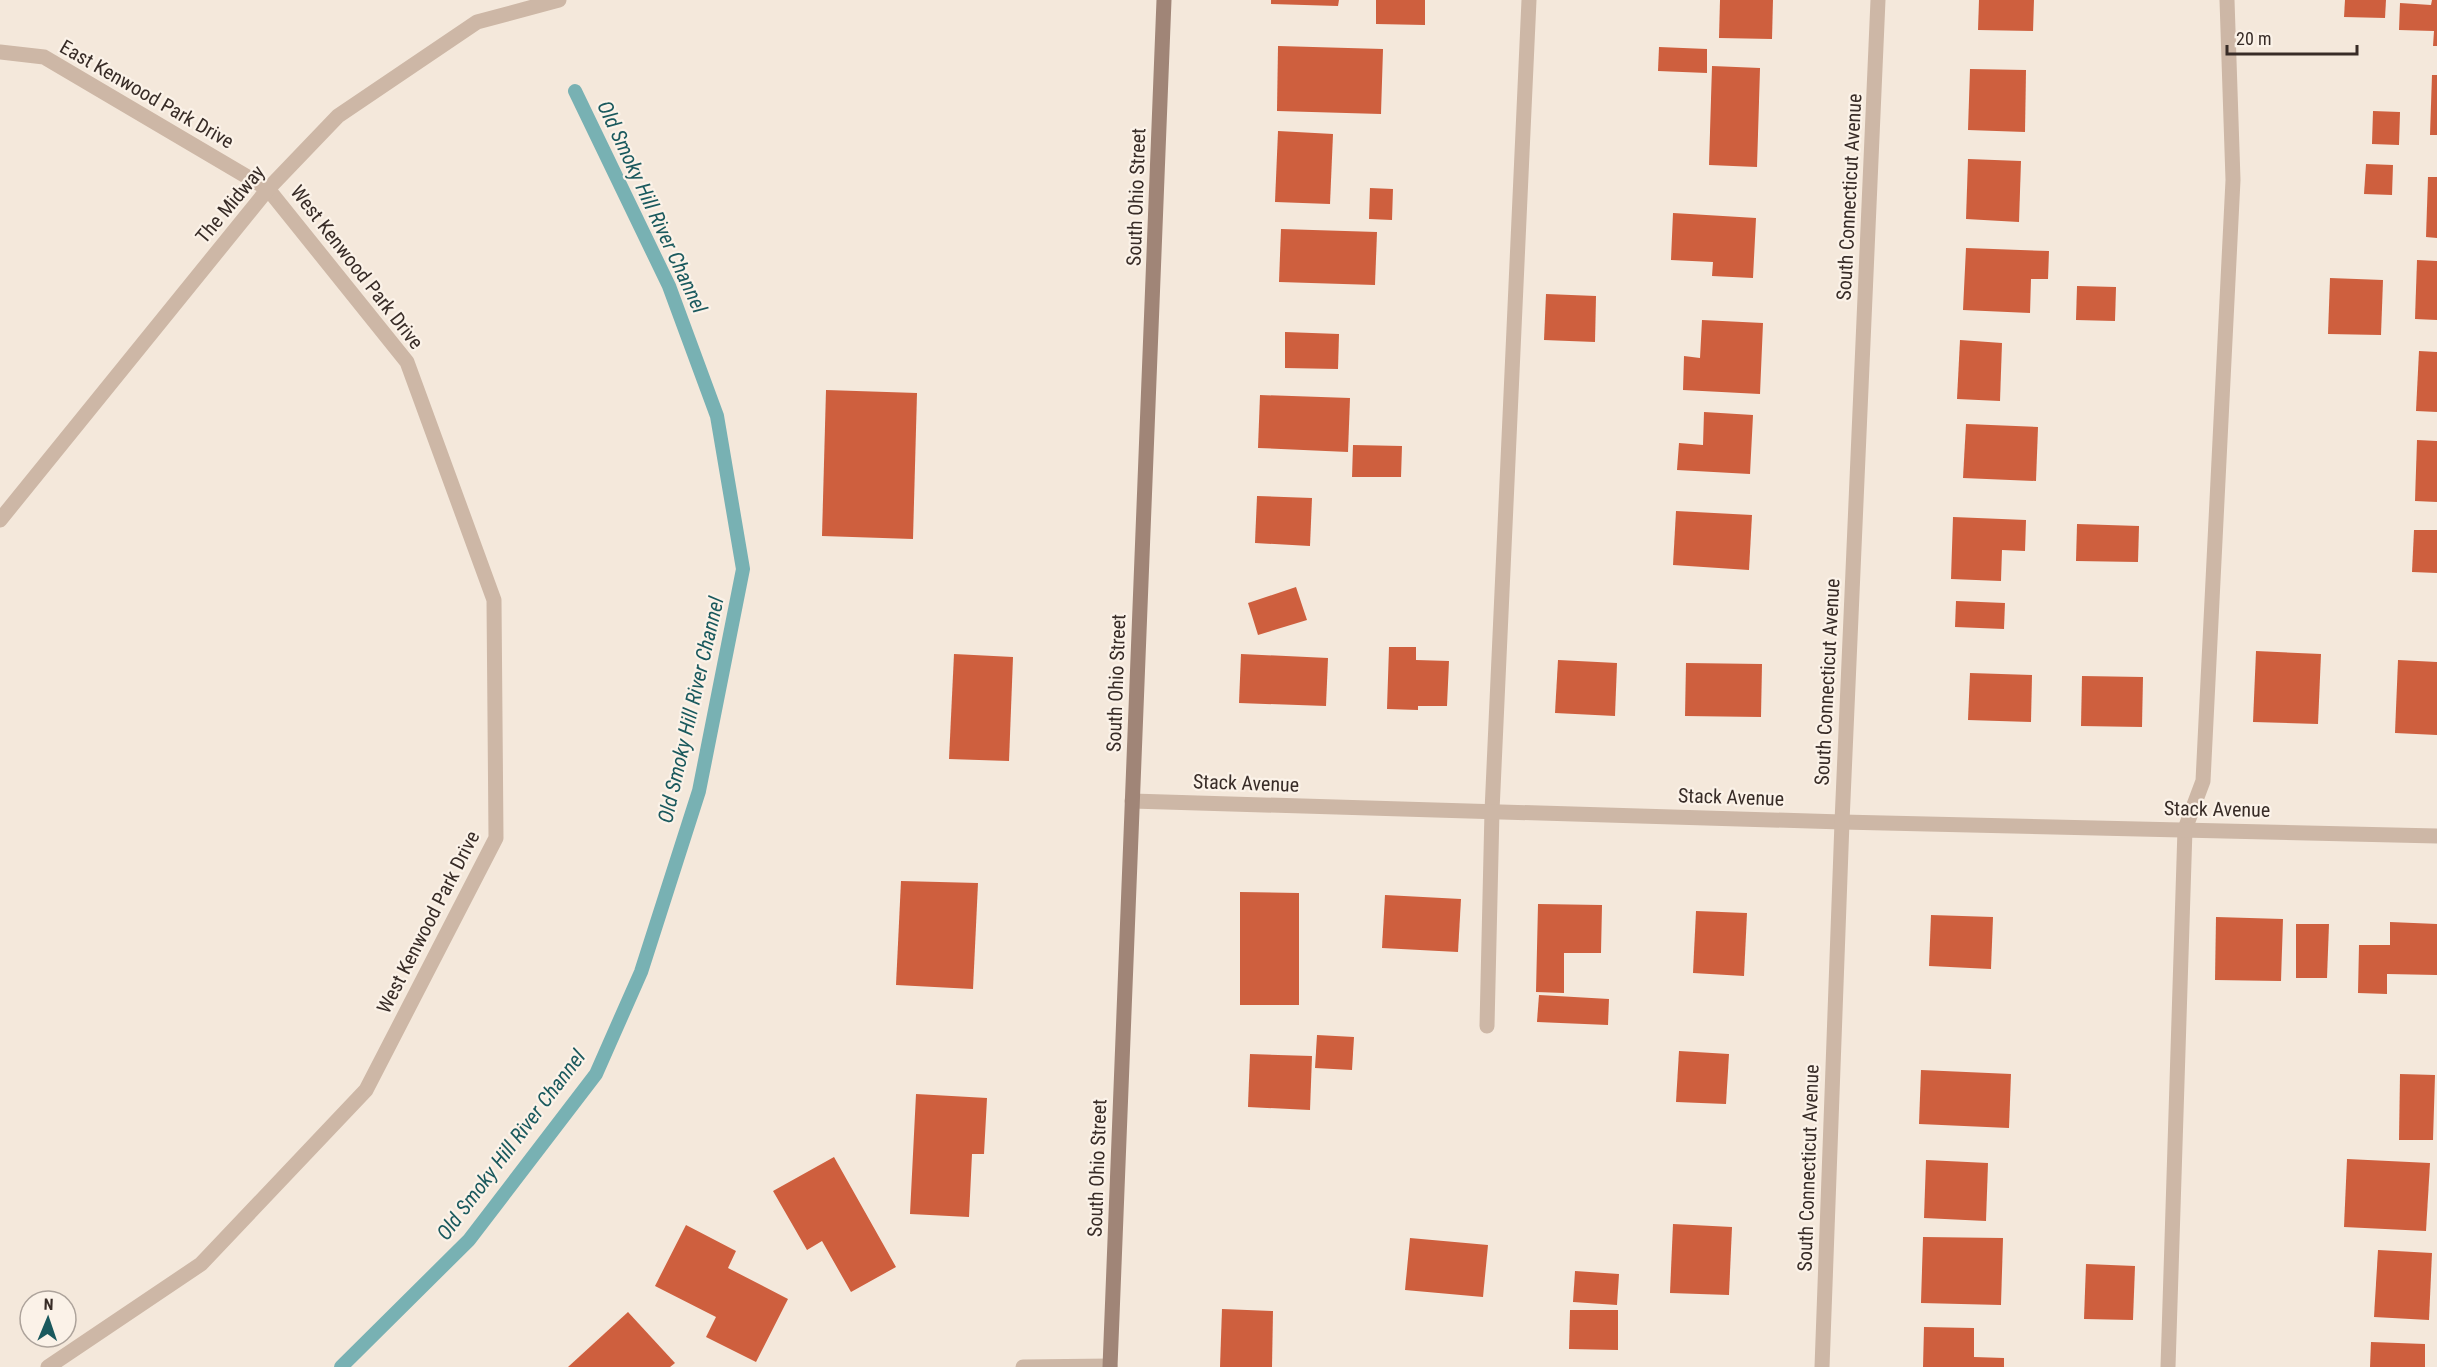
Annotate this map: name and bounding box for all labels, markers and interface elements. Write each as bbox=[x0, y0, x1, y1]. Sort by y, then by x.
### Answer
scale bar bbox=[2227, 18, 2358, 56]
text: 20 m bbox=[2236, 28, 2271, 49]
street label: East Kenwood Park Drive bbox=[56, 34, 238, 154]
street label: South Connecticut Avenue bbox=[1832, 93, 1866, 301]
water label: Old Smoky Hill River Channel bbox=[592, 97, 712, 317]
street label: South Ohio Street bbox=[1122, 128, 1150, 266]
street label: The Midway bbox=[190, 160, 270, 248]
street label: West Kenwood Park Drive bbox=[286, 180, 428, 354]
street label: South Connecticut Avenue bbox=[1810, 578, 1844, 786]
water label: Old Smoky Hill River Channel bbox=[653, 594, 729, 825]
street label: South Ohio Street bbox=[1102, 614, 1130, 752]
street label: Stack Avenue bbox=[1192, 769, 1300, 797]
street label: Stack Avenue bbox=[1677, 783, 1785, 811]
street label: Stack Avenue bbox=[2164, 796, 2270, 822]
street label: West Kenwood Park Drive bbox=[372, 827, 484, 1017]
water label: Old Smoky Hill River Channel bbox=[432, 1045, 590, 1245]
street label: South Connecticut Avenue bbox=[1792, 1064, 1824, 1272]
street label: South Ohio Street bbox=[1083, 1099, 1111, 1237]
north arrow bbox=[18, 1289, 78, 1349]
text: N bbox=[43, 1295, 54, 1314]

